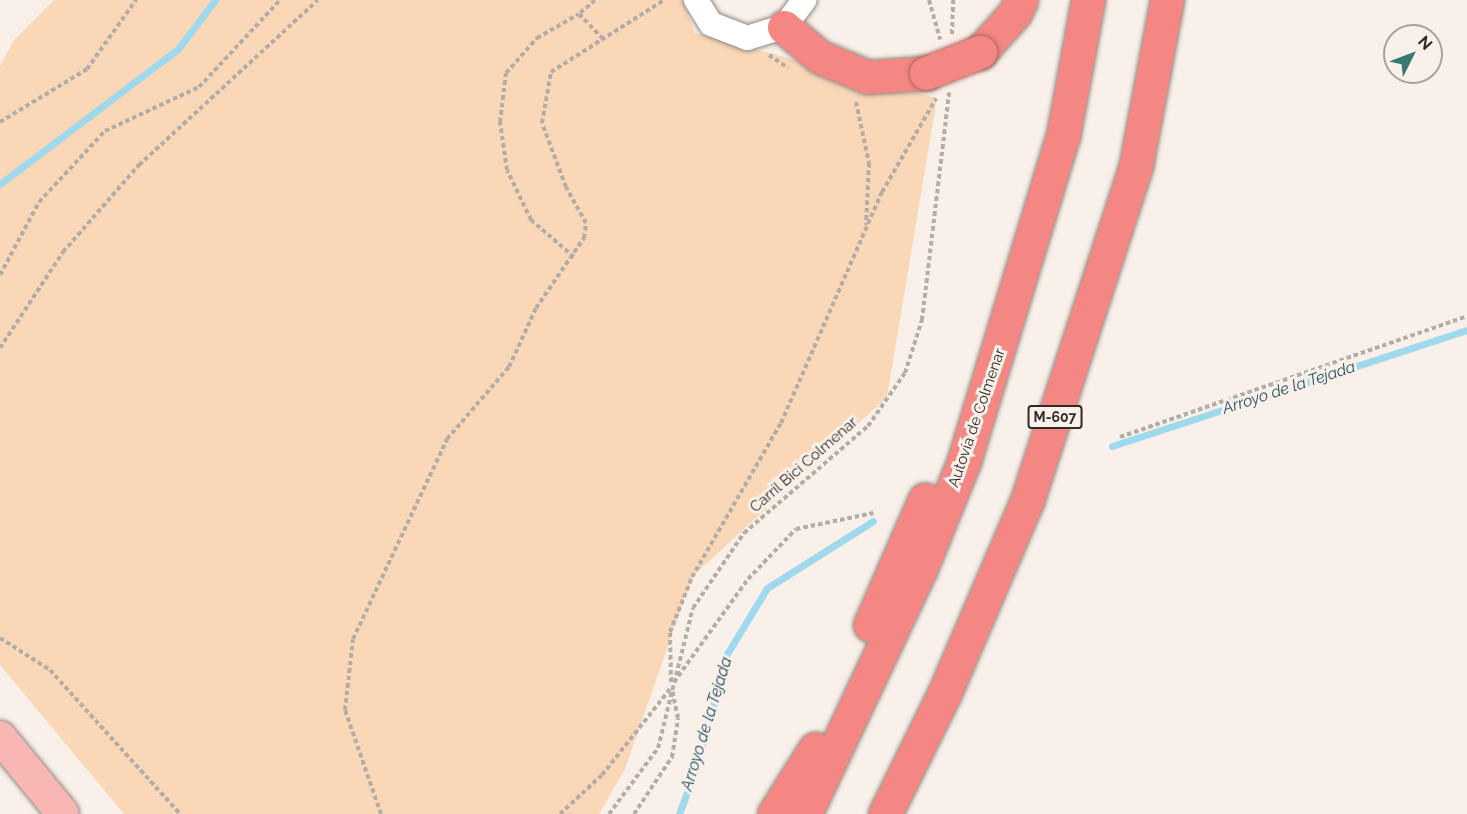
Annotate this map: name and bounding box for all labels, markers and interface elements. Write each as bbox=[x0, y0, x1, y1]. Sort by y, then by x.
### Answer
north arrow bbox=[1383, 24, 1443, 84]
text: N bbox=[1414, 32, 1436, 54]
street label: Autovía de Colmenar bbox=[945, 346, 1009, 490]
water label: Arroyo de la Tejada bbox=[1220, 357, 1358, 419]
road number: M-607 bbox=[1026, 406, 1084, 428]
street label: Carril Bici Colmenar bbox=[746, 413, 862, 517]
water label: Arroyo de la Tejada bbox=[677, 655, 737, 793]

